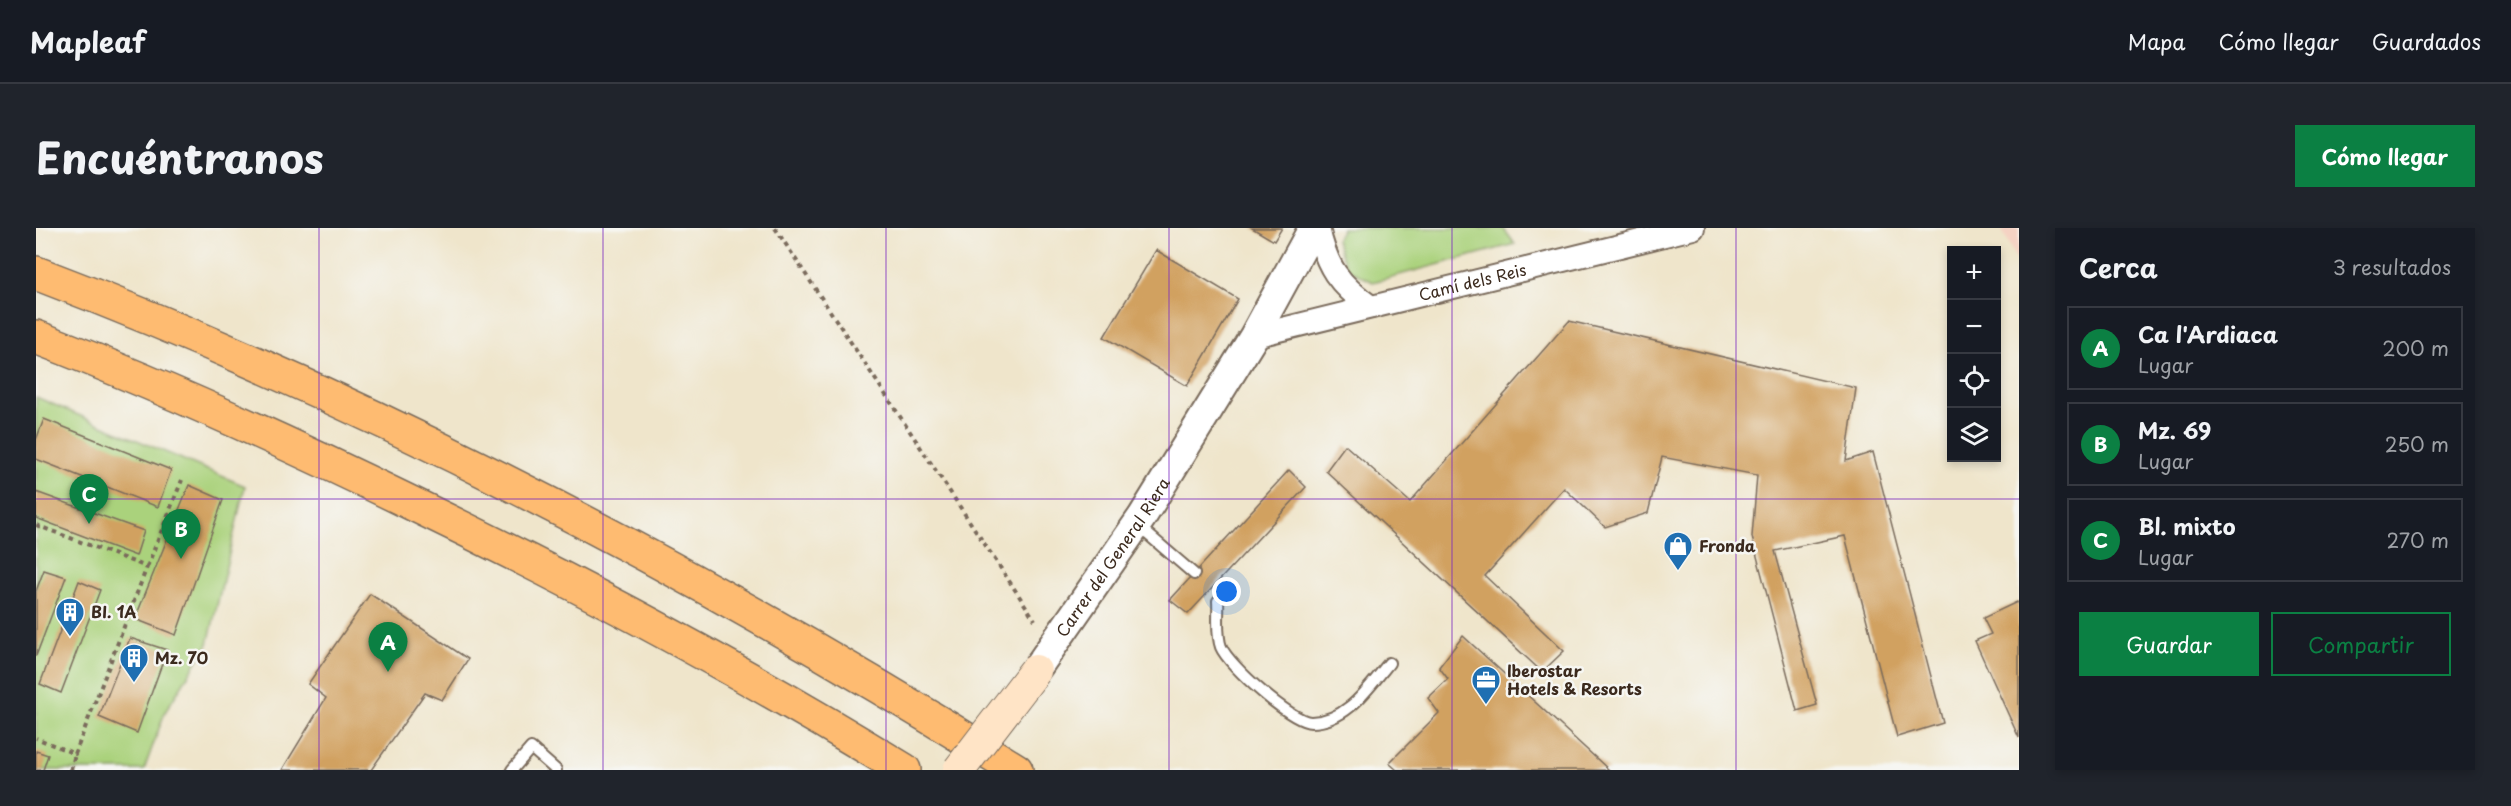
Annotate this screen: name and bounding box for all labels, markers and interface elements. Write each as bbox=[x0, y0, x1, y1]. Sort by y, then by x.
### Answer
text: Mapleaf bbox=[30, 20, 146, 63]
text: Mapa bbox=[2128, 25, 2186, 57]
text: Cómo llegar bbox=[2219, 25, 2339, 57]
text: Guardados bbox=[2372, 25, 2481, 57]
text: Encuéntranos bbox=[36, 125, 324, 188]
button: Cómo llegar bbox=[2295, 125, 2475, 187]
map controls bbox=[1947, 246, 2001, 462]
button: + bbox=[1947, 246, 2001, 300]
text: Cerca bbox=[2079, 248, 2158, 287]
text: 3 resultados bbox=[2333, 252, 2451, 282]
street label: Camí dels Reis bbox=[1416, 256, 1529, 306]
button: − bbox=[1947, 300, 2001, 354]
text: Ca l'Ardiaca bbox=[2138, 317, 2278, 350]
text: A bbox=[2093, 333, 2108, 363]
text: 200 m bbox=[2382, 333, 2449, 363]
text: Lugar bbox=[2138, 350, 2193, 380]
button: locate bbox=[1947, 354, 2001, 408]
button: layers bbox=[1947, 408, 2001, 462]
text: Mz. 69 bbox=[2138, 413, 2211, 446]
text: B bbox=[2094, 429, 2107, 459]
text: 250 m bbox=[2385, 429, 2449, 459]
text: Lugar bbox=[2138, 446, 2193, 476]
street label: Carrer del General Riera bbox=[1049, 472, 1175, 641]
pin: C bbox=[70, 474, 108, 524]
text: Bl. mixto bbox=[2138, 509, 2236, 542]
pin: B bbox=[162, 510, 200, 559]
text: C bbox=[2093, 525, 2108, 555]
text: 270 m bbox=[2386, 525, 2449, 555]
shop icon: Fronda bbox=[1662, 530, 1694, 572]
place label: Fronda bbox=[1699, 533, 1756, 557]
text: Lugar bbox=[2138, 542, 2193, 572]
your location bbox=[1212, 577, 1241, 606]
building icon: BI. 1A bbox=[54, 596, 86, 638]
place label: BI. 1A bbox=[91, 599, 136, 623]
button: Guardar bbox=[2079, 612, 2259, 676]
button: Compartir bbox=[2271, 612, 2451, 676]
pin: A bbox=[368, 622, 408, 672]
building icon: Mz. 70 bbox=[118, 642, 150, 684]
place label: Mz. 70 bbox=[155, 645, 209, 669]
place label: Iberostar Hotels & Resorts bbox=[1507, 658, 1642, 700]
office icon: Iberostar Hotels & Resorts bbox=[1470, 664, 1502, 706]

